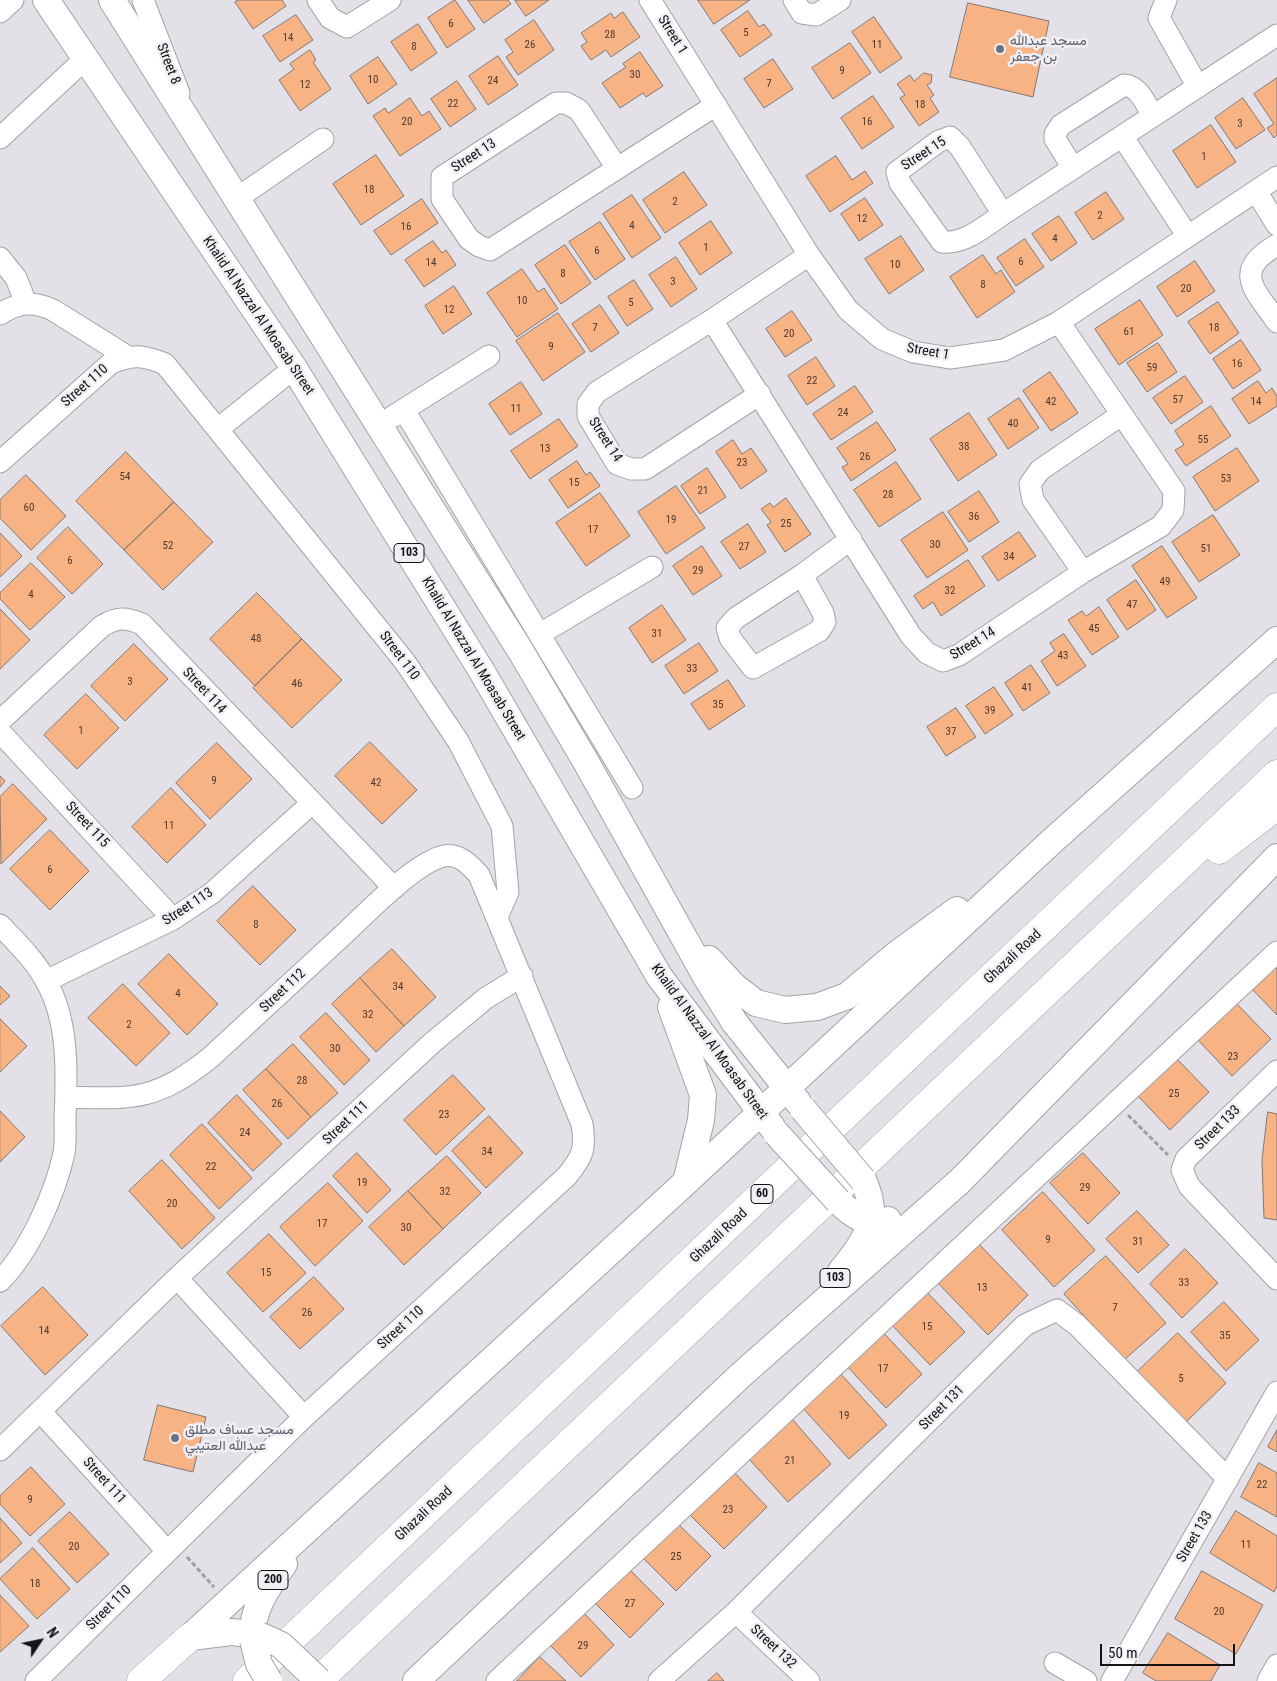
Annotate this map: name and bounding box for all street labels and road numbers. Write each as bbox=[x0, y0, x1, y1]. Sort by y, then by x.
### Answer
street label: Street 1 bbox=[654, 12, 690, 58]
street label: Street 8 bbox=[152, 41, 184, 87]
street label: Street 15 bbox=[899, 133, 949, 175]
street label: Street 13 bbox=[449, 135, 499, 177]
street label: Khalid Al Nazzal Al Moasab Street bbox=[199, 233, 317, 399]
street label: Street 1 bbox=[905, 340, 951, 364]
street label: Street 110 bbox=[58, 361, 112, 411]
street label: Street 14 bbox=[584, 415, 626, 465]
road number: 103 bbox=[394, 544, 424, 562]
street label: Khalid Al Nazzal Al Moasab Street bbox=[417, 574, 529, 744]
street label: Street 14 bbox=[947, 624, 999, 664]
street label: Street 110 bbox=[375, 628, 423, 684]
street label: Street 114 bbox=[179, 665, 229, 717]
street label: Street 115 bbox=[62, 799, 112, 851]
street label: Street 113 bbox=[160, 885, 216, 929]
street label: Ghazali Road bbox=[981, 926, 1045, 988]
street label: Khalid Al Nazzal Al Moasab Street bbox=[647, 961, 771, 1123]
street label: Street 112 bbox=[257, 966, 309, 1016]
street label: Street 111 bbox=[320, 1098, 372, 1148]
street label: Street 133 bbox=[1192, 1102, 1244, 1154]
road number: 60 bbox=[751, 1184, 773, 1204]
street label: Ghazali Road bbox=[687, 1205, 751, 1267]
road number: 103 bbox=[820, 1268, 850, 1288]
street label: Street 110 bbox=[374, 1303, 428, 1353]
street label: Street 131 bbox=[916, 1382, 968, 1434]
street label: Street 111 bbox=[79, 1454, 129, 1508]
street label: Ghazali Road bbox=[392, 1483, 456, 1545]
street label: Street 133 bbox=[1174, 1508, 1216, 1566]
road number: 200 bbox=[258, 1570, 288, 1590]
street label: Street 110 bbox=[83, 1582, 135, 1634]
street label: Street 132 bbox=[747, 1622, 799, 1672]

